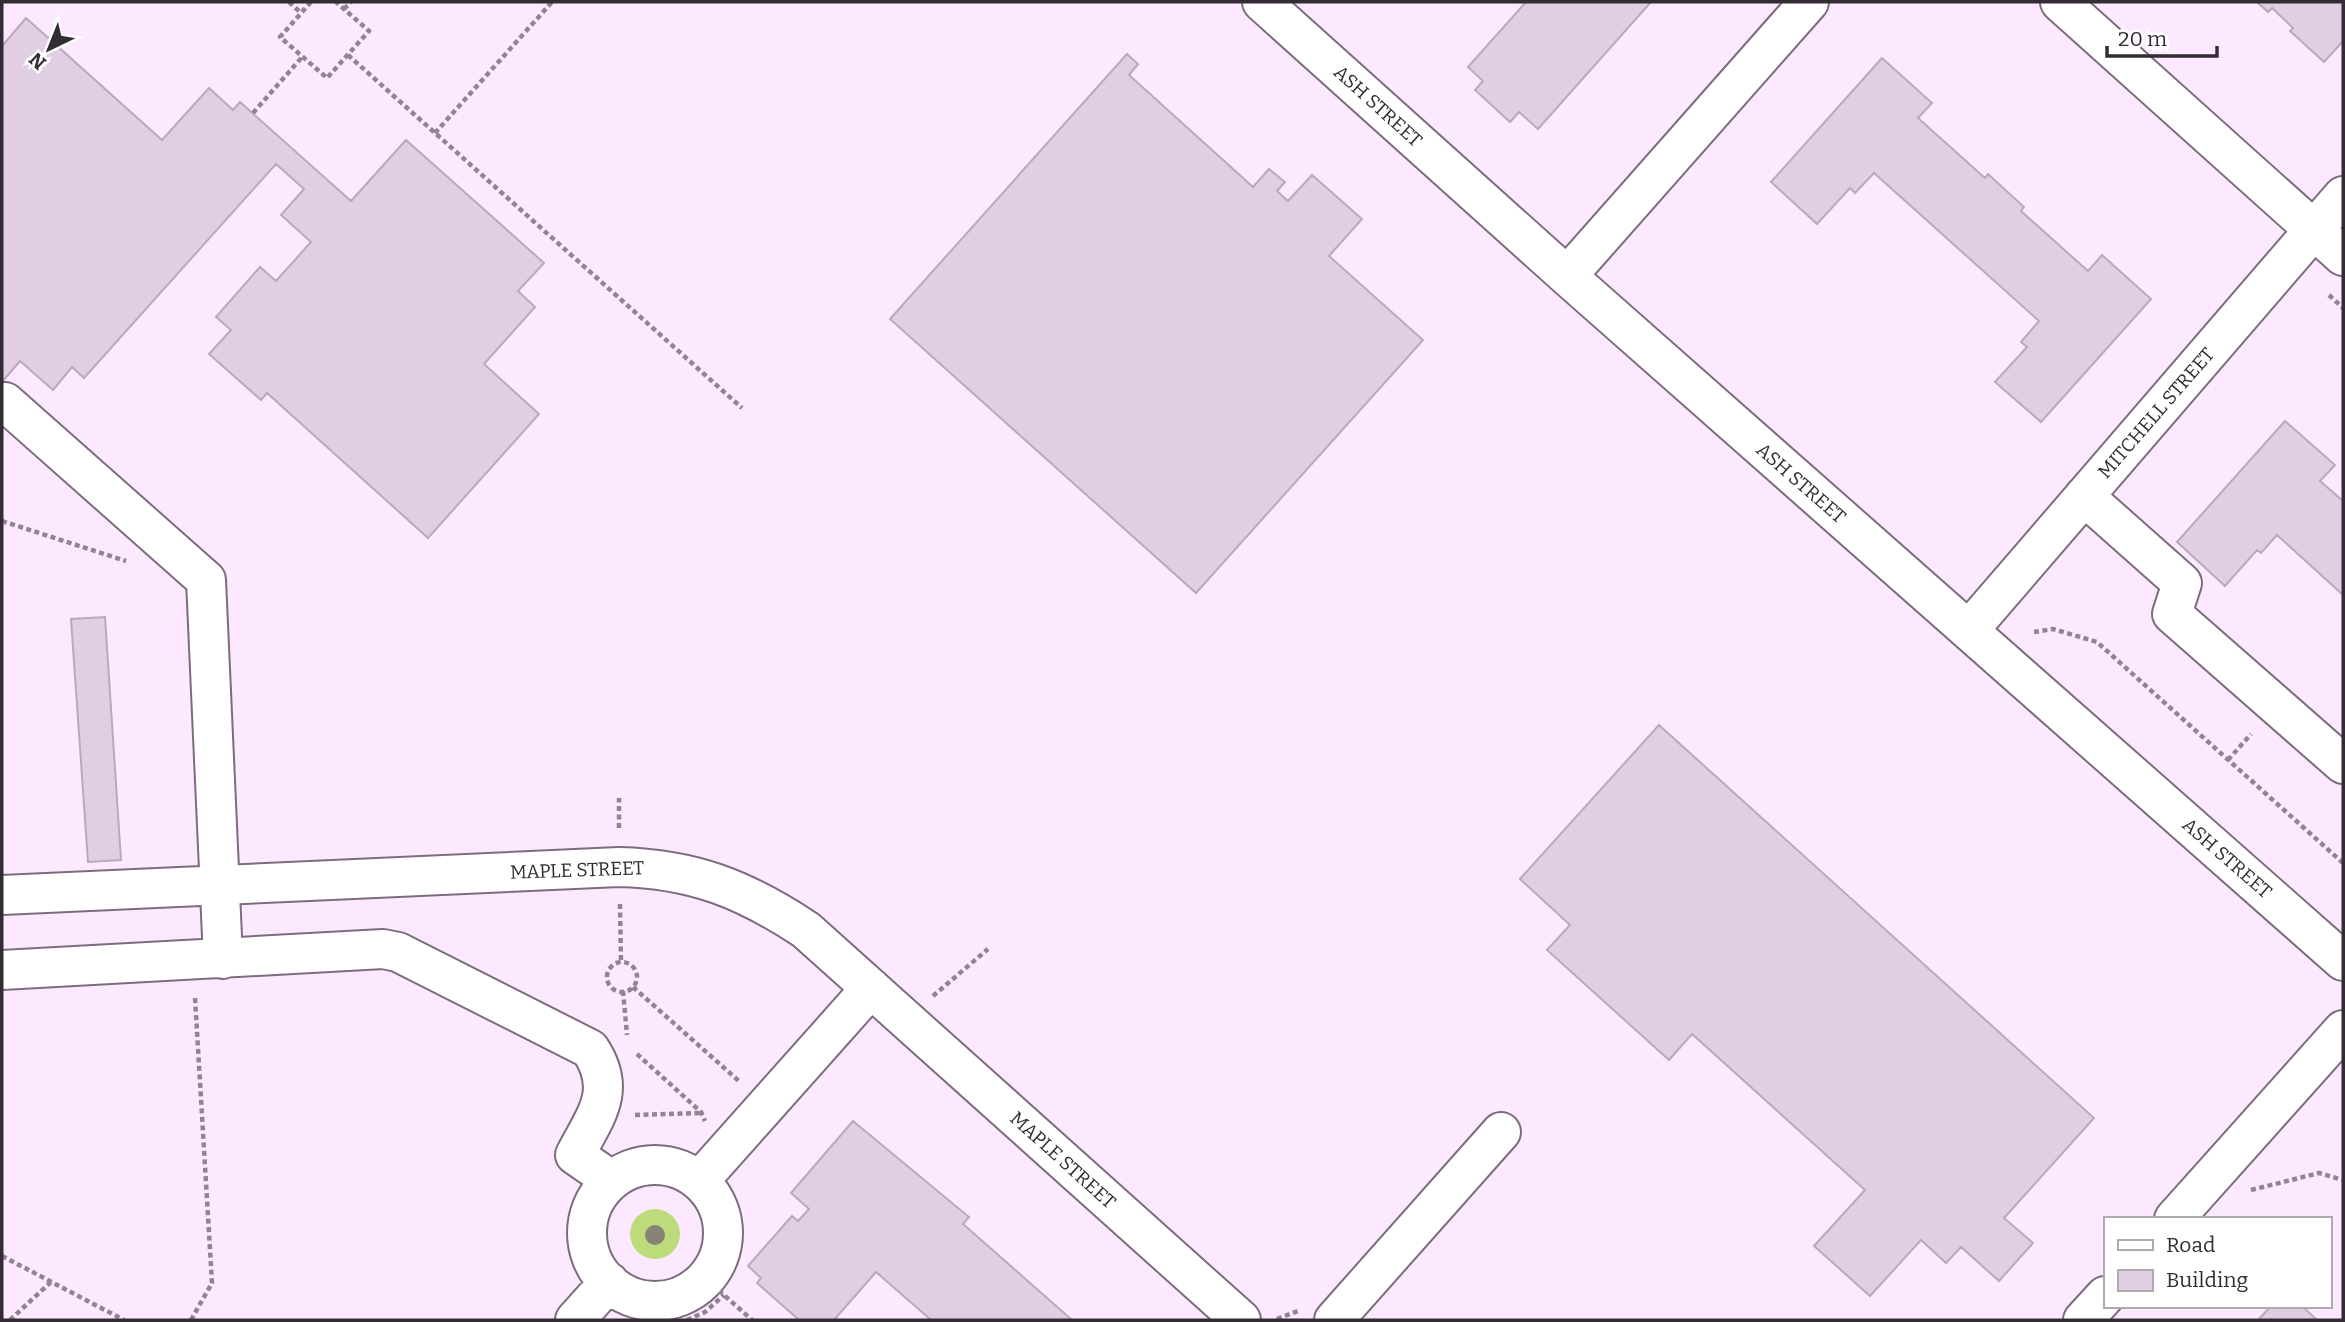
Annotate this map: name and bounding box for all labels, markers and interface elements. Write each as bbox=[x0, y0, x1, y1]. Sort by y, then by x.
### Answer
north arrow bbox=[14, 14, 84, 84]
scale bar bbox=[2107, 14, 2217, 58]
text: 20 m bbox=[2118, 26, 2167, 52]
text: N bbox=[24, 47, 51, 74]
street label: ASH STREET bbox=[1329, 60, 1427, 152]
street label: MITCHELL STREET bbox=[2093, 343, 2219, 483]
street label: ASH STREET bbox=[1752, 438, 1850, 528]
street label: ASH STREET bbox=[2178, 813, 2276, 903]
street label: MAPLE STREET bbox=[510, 856, 644, 884]
street label: MAPLE STREET bbox=[1005, 1107, 1121, 1213]
legend bbox=[2104, 1217, 2331, 1308]
text: Road bbox=[2166, 1232, 2215, 1258]
text: Building bbox=[2166, 1267, 2249, 1293]

